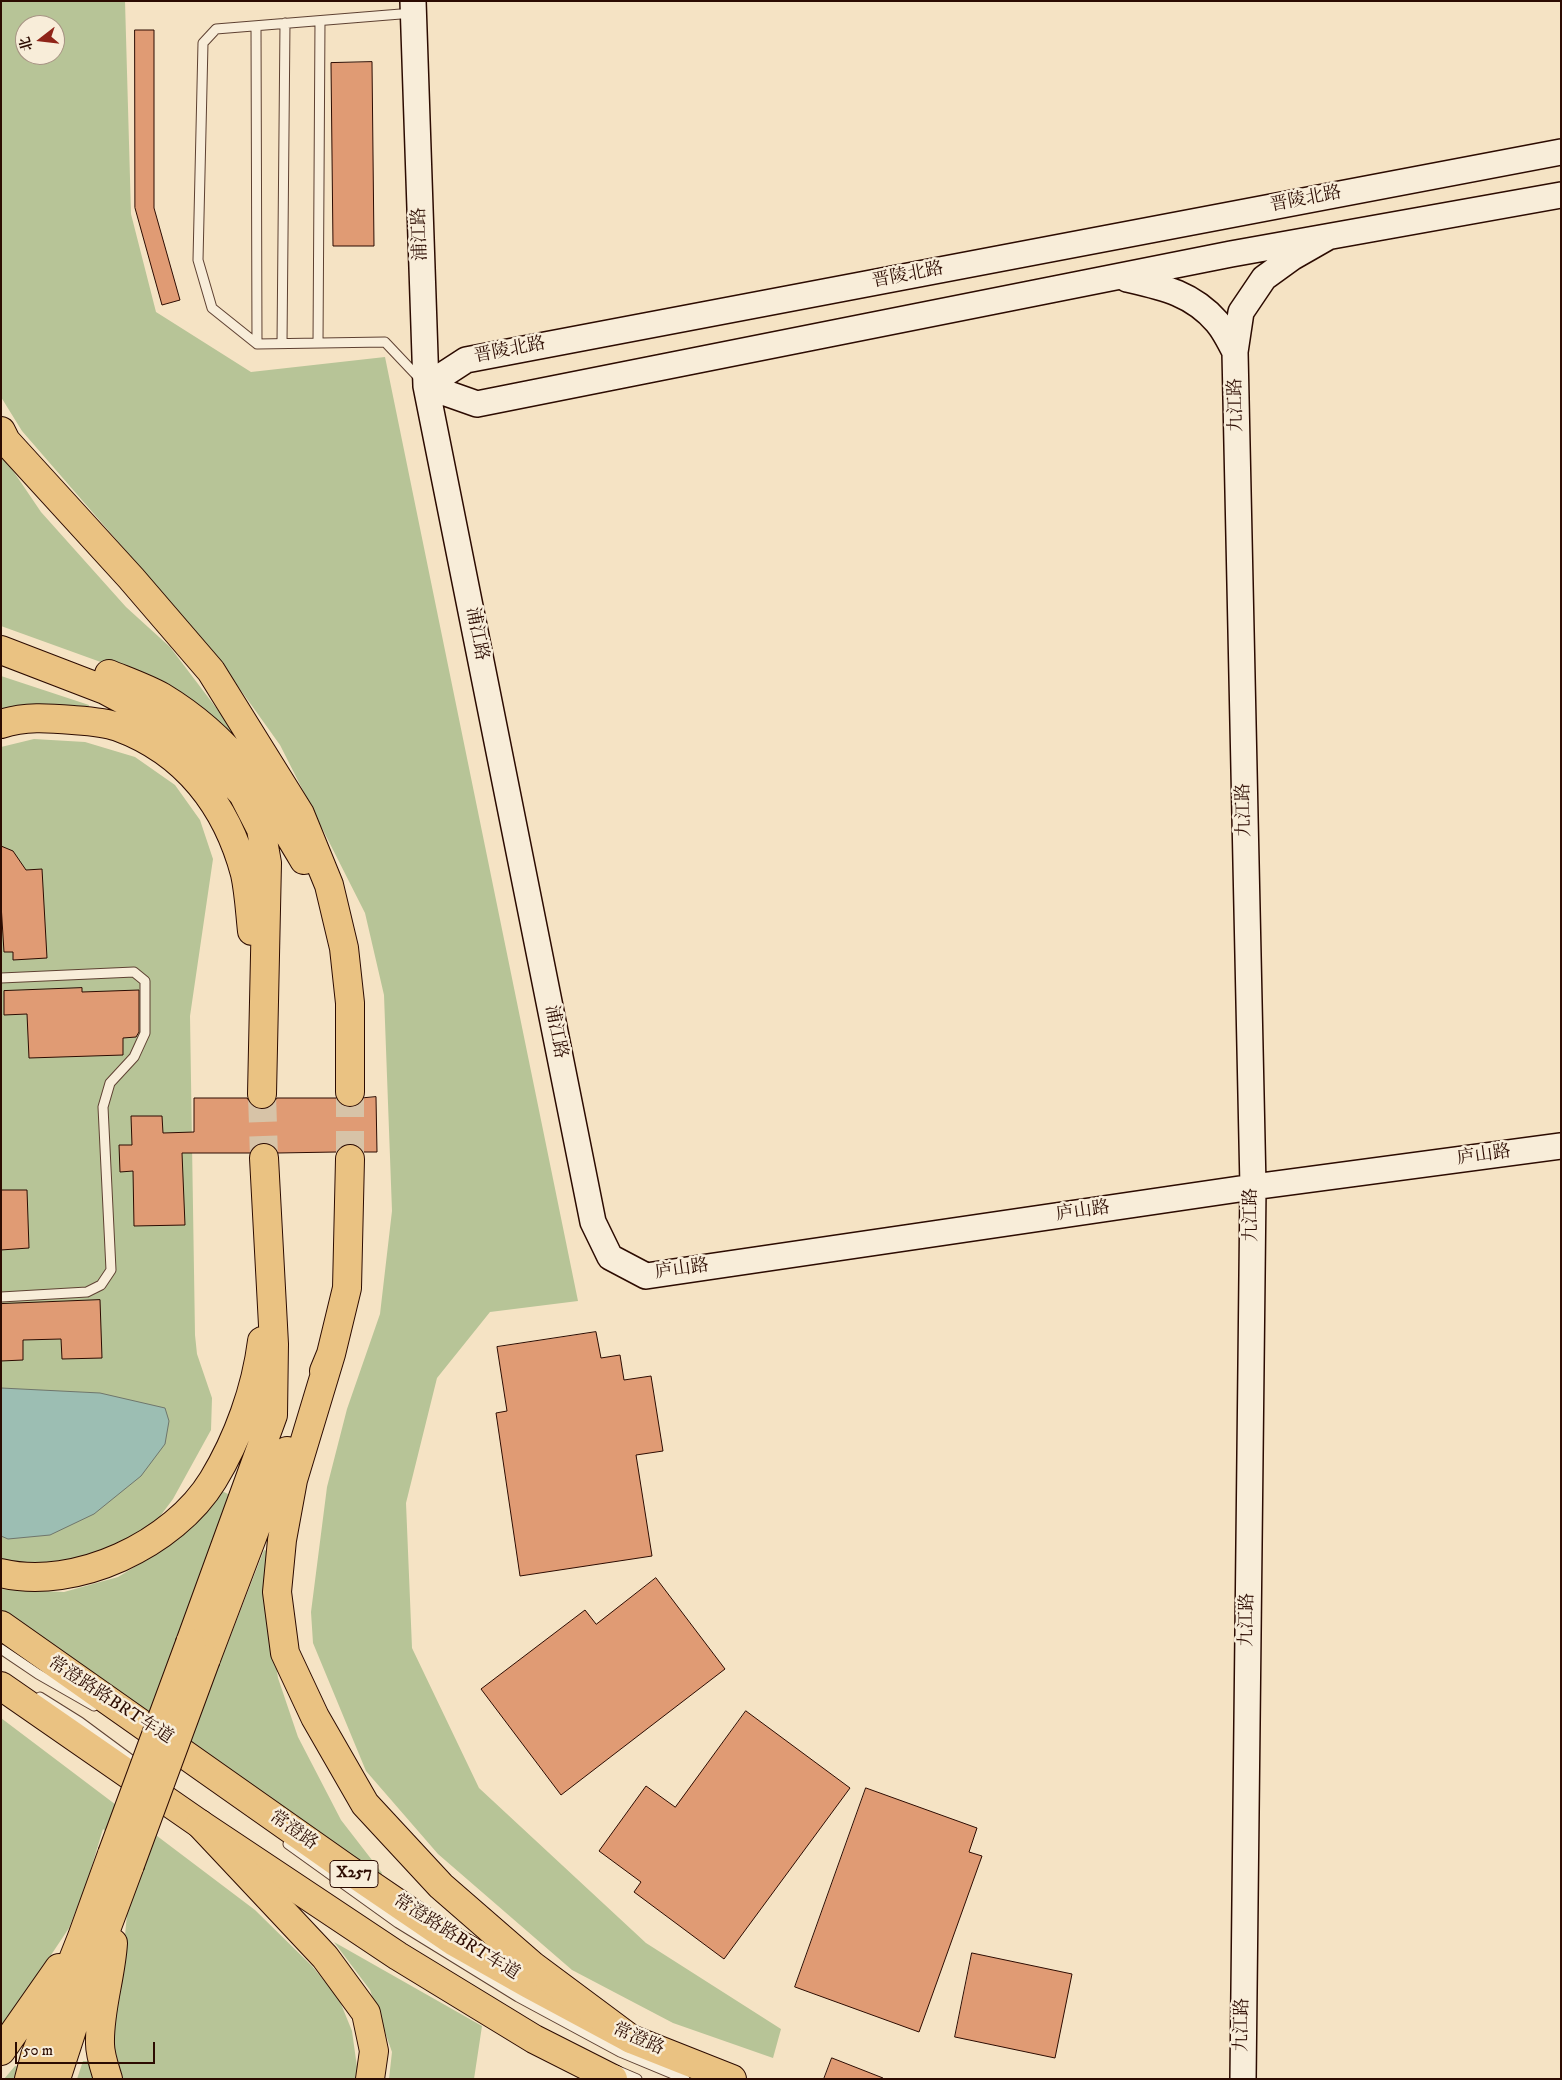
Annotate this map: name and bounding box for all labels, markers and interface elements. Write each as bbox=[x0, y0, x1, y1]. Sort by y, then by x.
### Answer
north arrow bbox=[15, 15, 65, 65]
text: 北 bbox=[16, 35, 37, 53]
street label: 晋陵北路 bbox=[1269, 183, 1343, 217]
street label: 浦江路 bbox=[409, 207, 433, 261]
street label: 晋陵北路 bbox=[871, 259, 945, 293]
street label: 晋陵北路 bbox=[473, 334, 547, 368]
street label: 九江路 bbox=[1226, 378, 1248, 432]
street label: 浦江路 bbox=[460, 605, 492, 663]
street label: 九江路 bbox=[1234, 783, 1256, 837]
street label: 浦江路 bbox=[539, 1003, 571, 1061]
street label: 庐山路 bbox=[1456, 1142, 1512, 1170]
street label: 九江路 bbox=[1241, 1188, 1263, 1242]
street label: 庐山路 bbox=[1055, 1198, 1111, 1226]
street label: 庐山路 bbox=[654, 1256, 710, 1284]
street label: 九江路 bbox=[1237, 1593, 1259, 1647]
street label: 常澄路路BRT车道 bbox=[43, 1652, 177, 1750]
street label: 常澄路 bbox=[265, 1807, 321, 1855]
road number: X257 bbox=[330, 1860, 378, 1888]
street label: 常澄路路BRT车道 bbox=[389, 1890, 523, 1986]
street label: 九江路 bbox=[1232, 1998, 1254, 2052]
street label: 常澄路 bbox=[609, 2019, 667, 2061]
scale bar bbox=[18, 2032, 158, 2064]
text: 50 m bbox=[23, 2041, 53, 2060]

